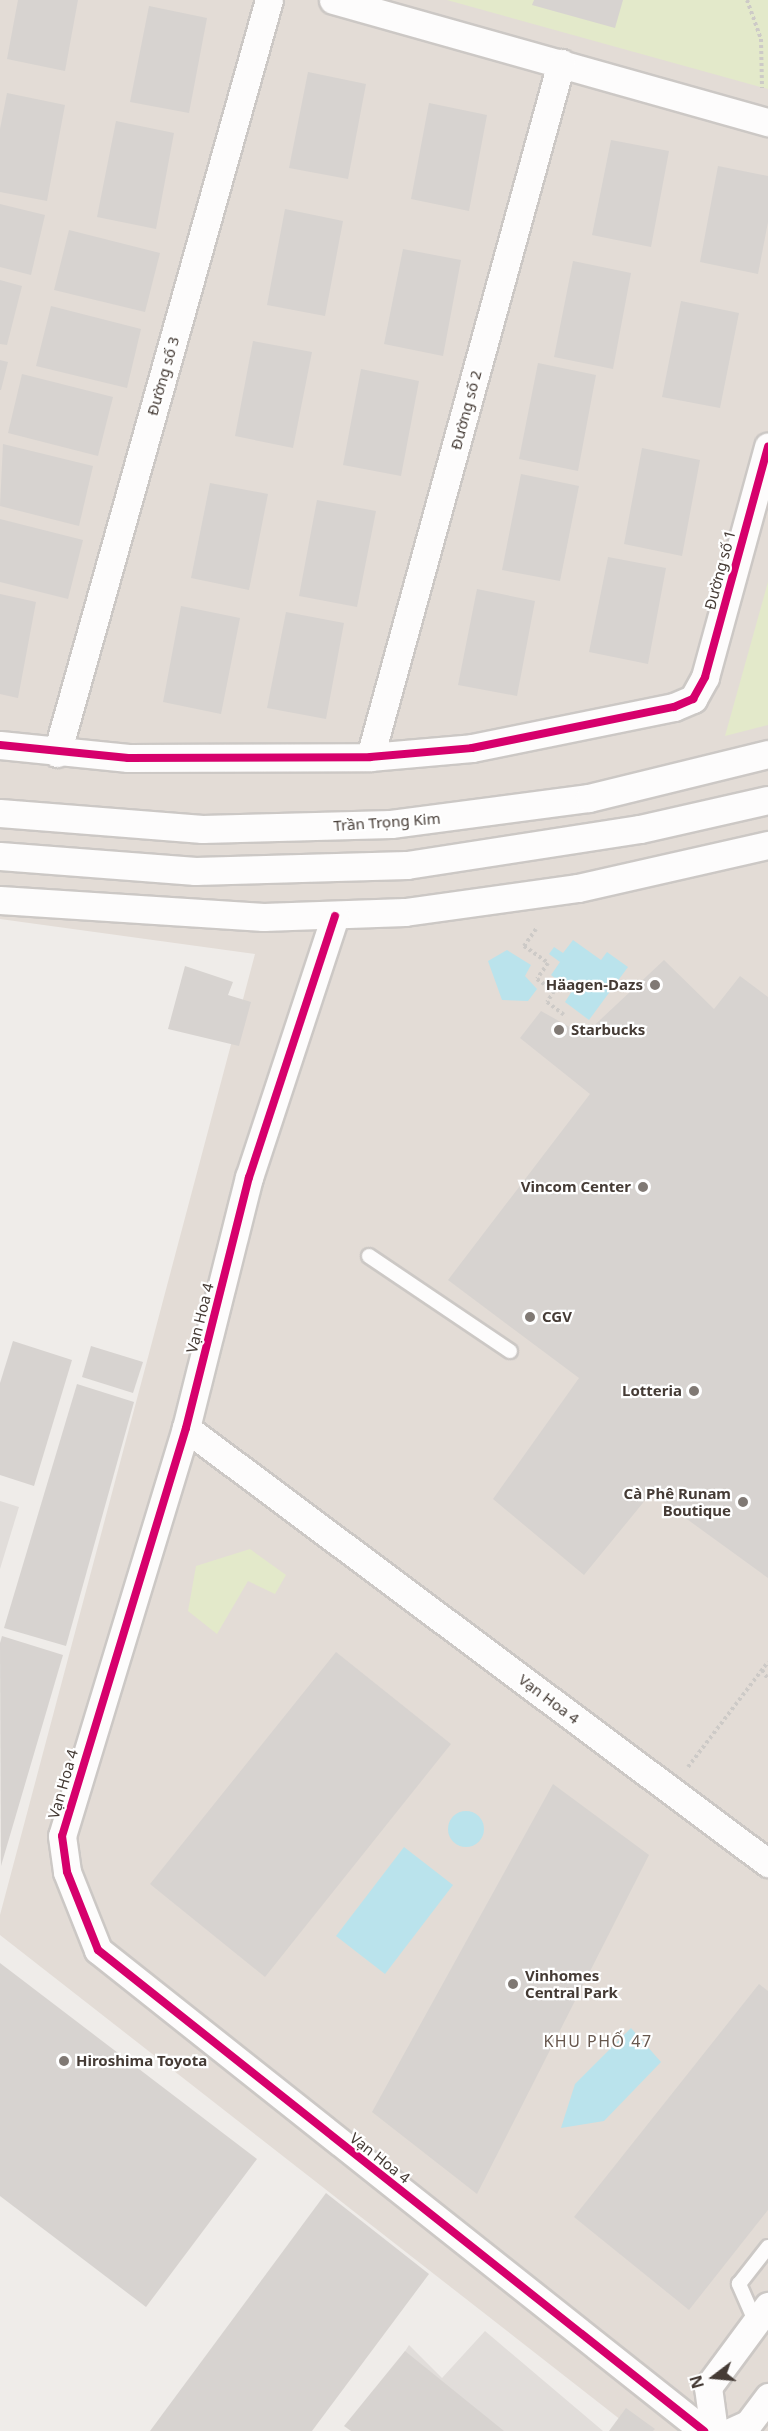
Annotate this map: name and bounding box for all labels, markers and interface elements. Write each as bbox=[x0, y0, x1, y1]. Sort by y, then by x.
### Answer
street label: Đường số 3 bbox=[143, 334, 183, 418]
street label: Đường số 2 bbox=[447, 368, 485, 452]
street label: Đường số 1 bbox=[701, 528, 739, 612]
street label: Trần Trọng Kim bbox=[333, 809, 441, 835]
place label: Häagen-Dazs bbox=[546, 976, 643, 994]
marker: Häagen-Dazs bbox=[648, 978, 662, 992]
place label: Starbucks bbox=[571, 1021, 645, 1039]
marker: Starbucks bbox=[552, 1023, 566, 1037]
place label: Vincom Center bbox=[521, 1178, 631, 1196]
marker: Vincom Center bbox=[636, 1180, 650, 1194]
street label: Vạn Hoa 4 bbox=[183, 1281, 217, 1355]
place label: CGV bbox=[542, 1308, 572, 1326]
marker: CGV bbox=[523, 1310, 537, 1324]
place label: Lotteria bbox=[622, 1382, 682, 1400]
marker: Lotteria bbox=[687, 1384, 701, 1398]
place label: Cà Phê Runam Boutique bbox=[624, 1484, 731, 1519]
marker: Cà Phê Runam Boutique bbox=[736, 1495, 750, 1509]
street label: Vạn Hoa 4 bbox=[515, 1670, 583, 1728]
street label: Vạn Hoa 4 bbox=[45, 1747, 81, 1821]
place label: Vinhomes Central Park bbox=[525, 1966, 618, 2001]
marker: Vinhomes Central Park bbox=[506, 1977, 520, 1991]
district label: KHU PHỐ 47 bbox=[543, 2031, 653, 2051]
place label: Hiroshima Toyota bbox=[76, 2052, 207, 2070]
marker: Hiroshima Toyota bbox=[57, 2054, 71, 2068]
street label: Vạn Hoa 4 bbox=[346, 2129, 414, 2187]
north arrow bbox=[684, 2347, 744, 2407]
text: N bbox=[684, 2373, 709, 2391]

